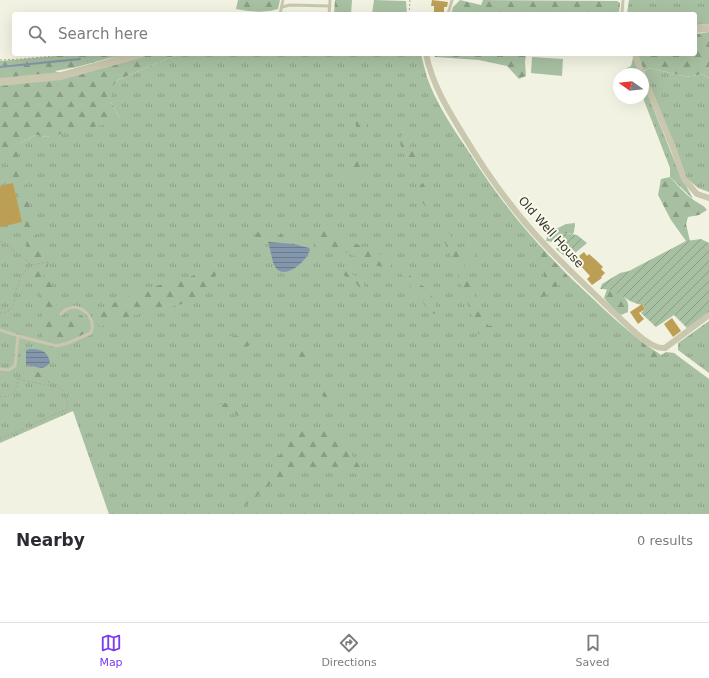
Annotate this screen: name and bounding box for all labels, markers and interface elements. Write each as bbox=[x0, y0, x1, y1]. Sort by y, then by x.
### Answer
search box bbox=[12, 12, 697, 56]
icon: search bbox=[26, 23, 48, 45]
text: Search here bbox=[58, 25, 148, 43]
north arrow bbox=[613, 68, 649, 104]
street label: Old Well House bbox=[515, 194, 587, 270]
text: Nearby bbox=[16, 530, 85, 550]
text: 0 results bbox=[637, 533, 693, 548]
tab: Map bbox=[99, 632, 123, 669]
tab: Directions bbox=[321, 632, 377, 669]
tab: Saved bbox=[576, 632, 610, 669]

